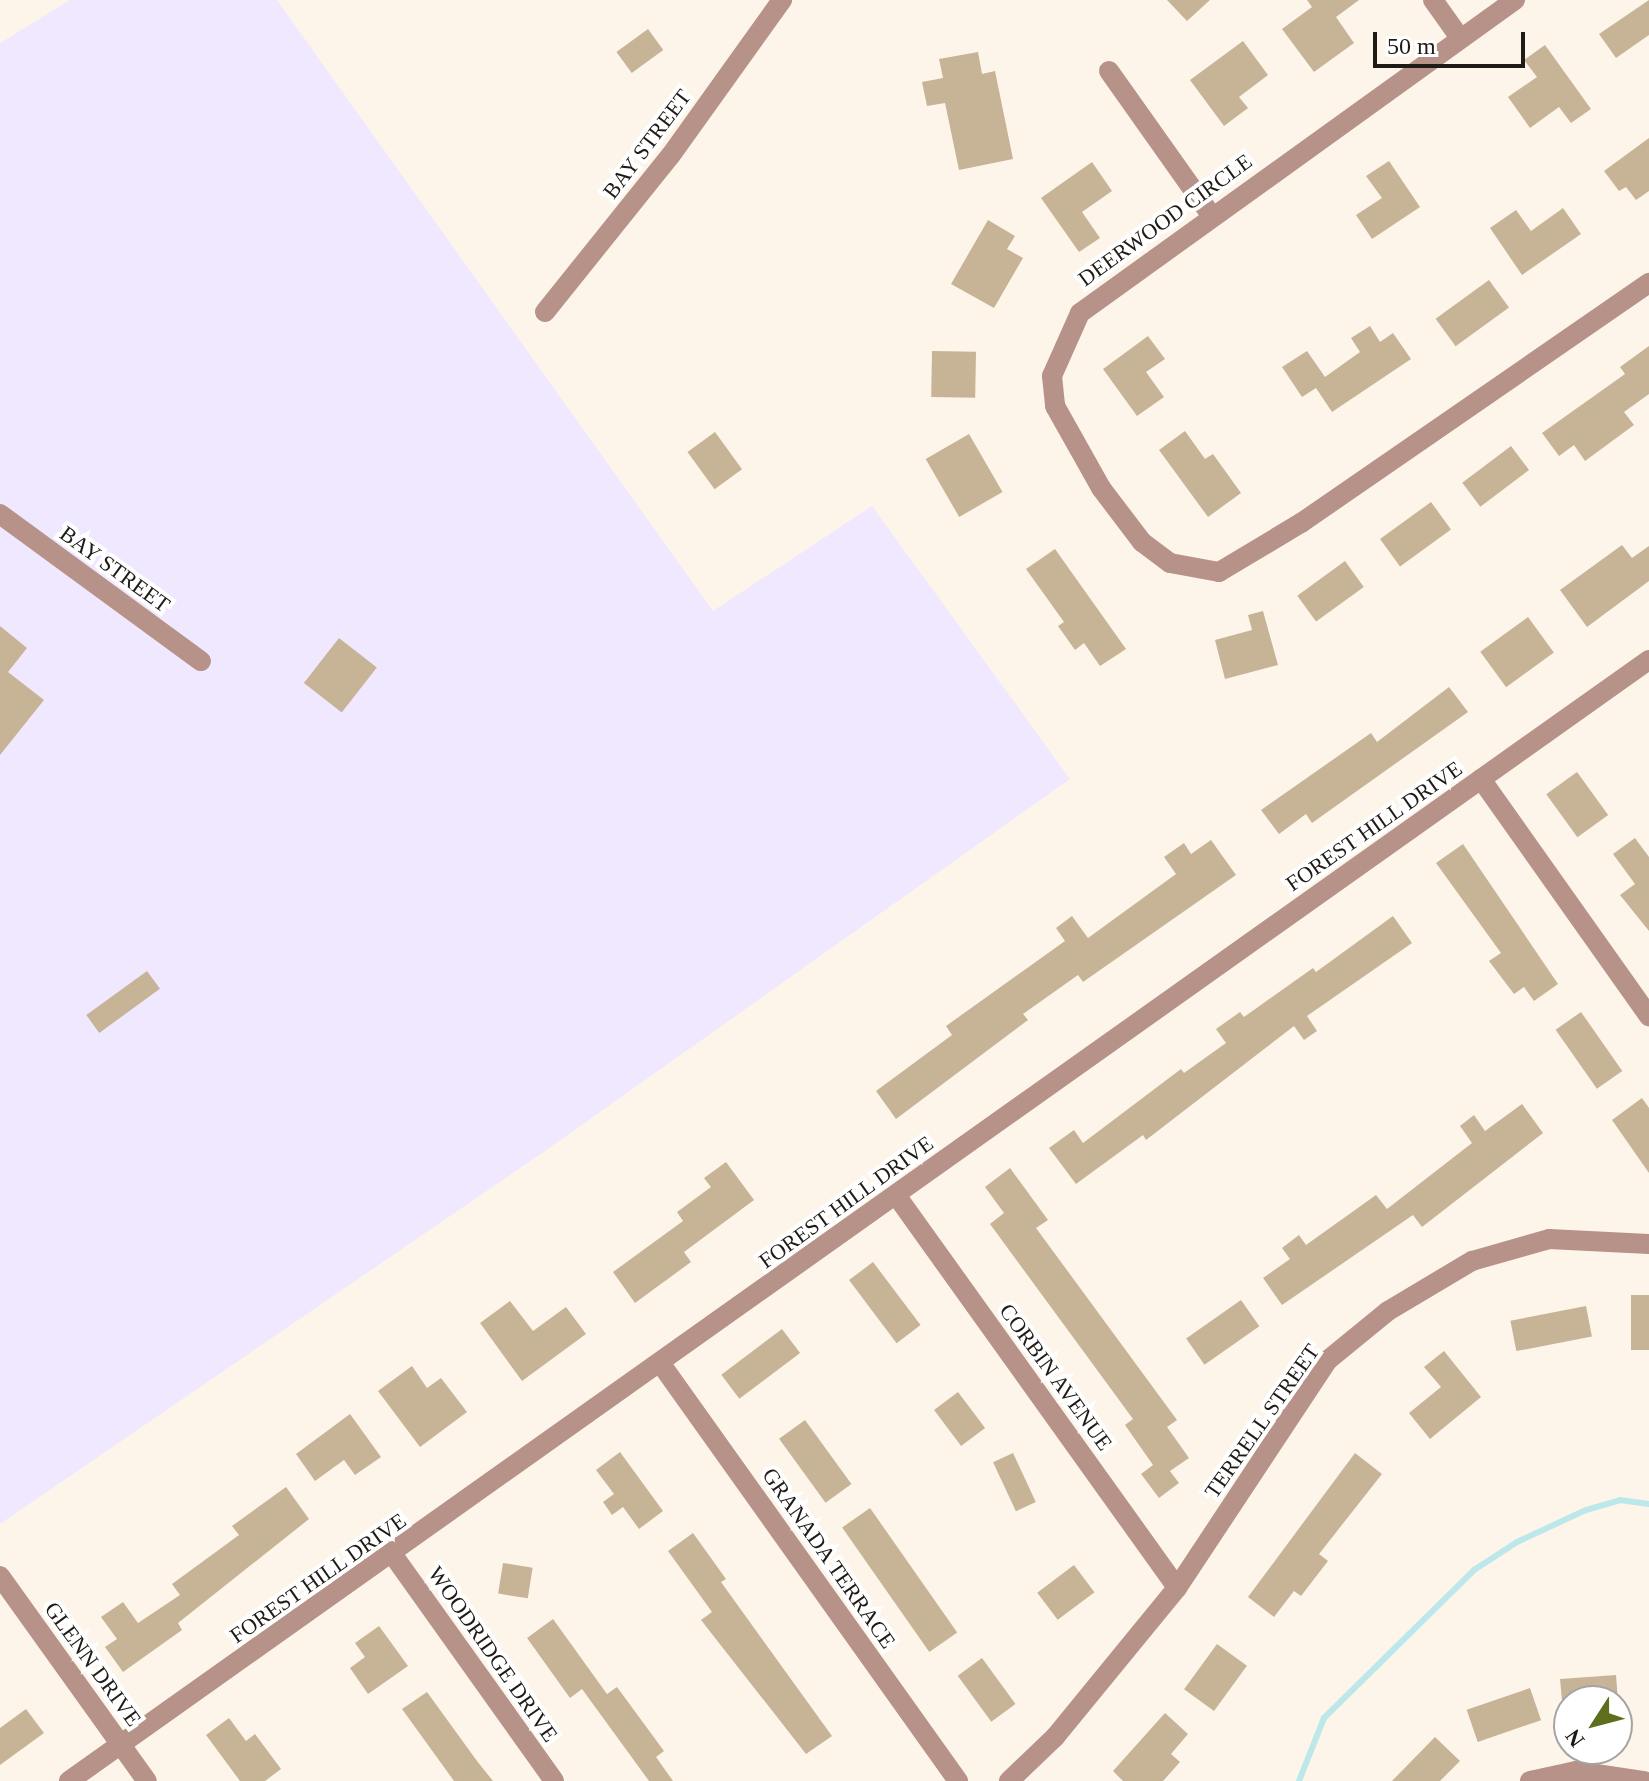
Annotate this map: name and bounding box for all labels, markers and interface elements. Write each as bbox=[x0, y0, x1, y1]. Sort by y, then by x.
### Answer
scale bar bbox=[1377, 16, 1529, 66]
text: 50 m bbox=[1387, 33, 1436, 59]
street label: BAY STREET bbox=[597, 84, 697, 204]
street label: DEERWOOD CIRCLE bbox=[1073, 148, 1257, 292]
street label: BAY STREET bbox=[54, 520, 176, 618]
street label: FOREST HILL DRIVE bbox=[1280, 755, 1468, 897]
street label: FOREST HILL DRIVE bbox=[753, 1130, 939, 1274]
street label: CORBIN AVENUE bbox=[994, 1298, 1118, 1456]
street label: TERRELL STREET bbox=[1199, 1339, 1325, 1503]
street label: GRANADA TERRACE bbox=[756, 1462, 902, 1654]
street label: FOREST HILL DRIVE bbox=[224, 1507, 412, 1649]
street label: WOODRIDGE DRIVE bbox=[422, 1561, 564, 1747]
street label: GLENN DRIVE bbox=[39, 1597, 147, 1731]
north arrow bbox=[1553, 1685, 1633, 1765]
text: N bbox=[1560, 1724, 1590, 1752]

